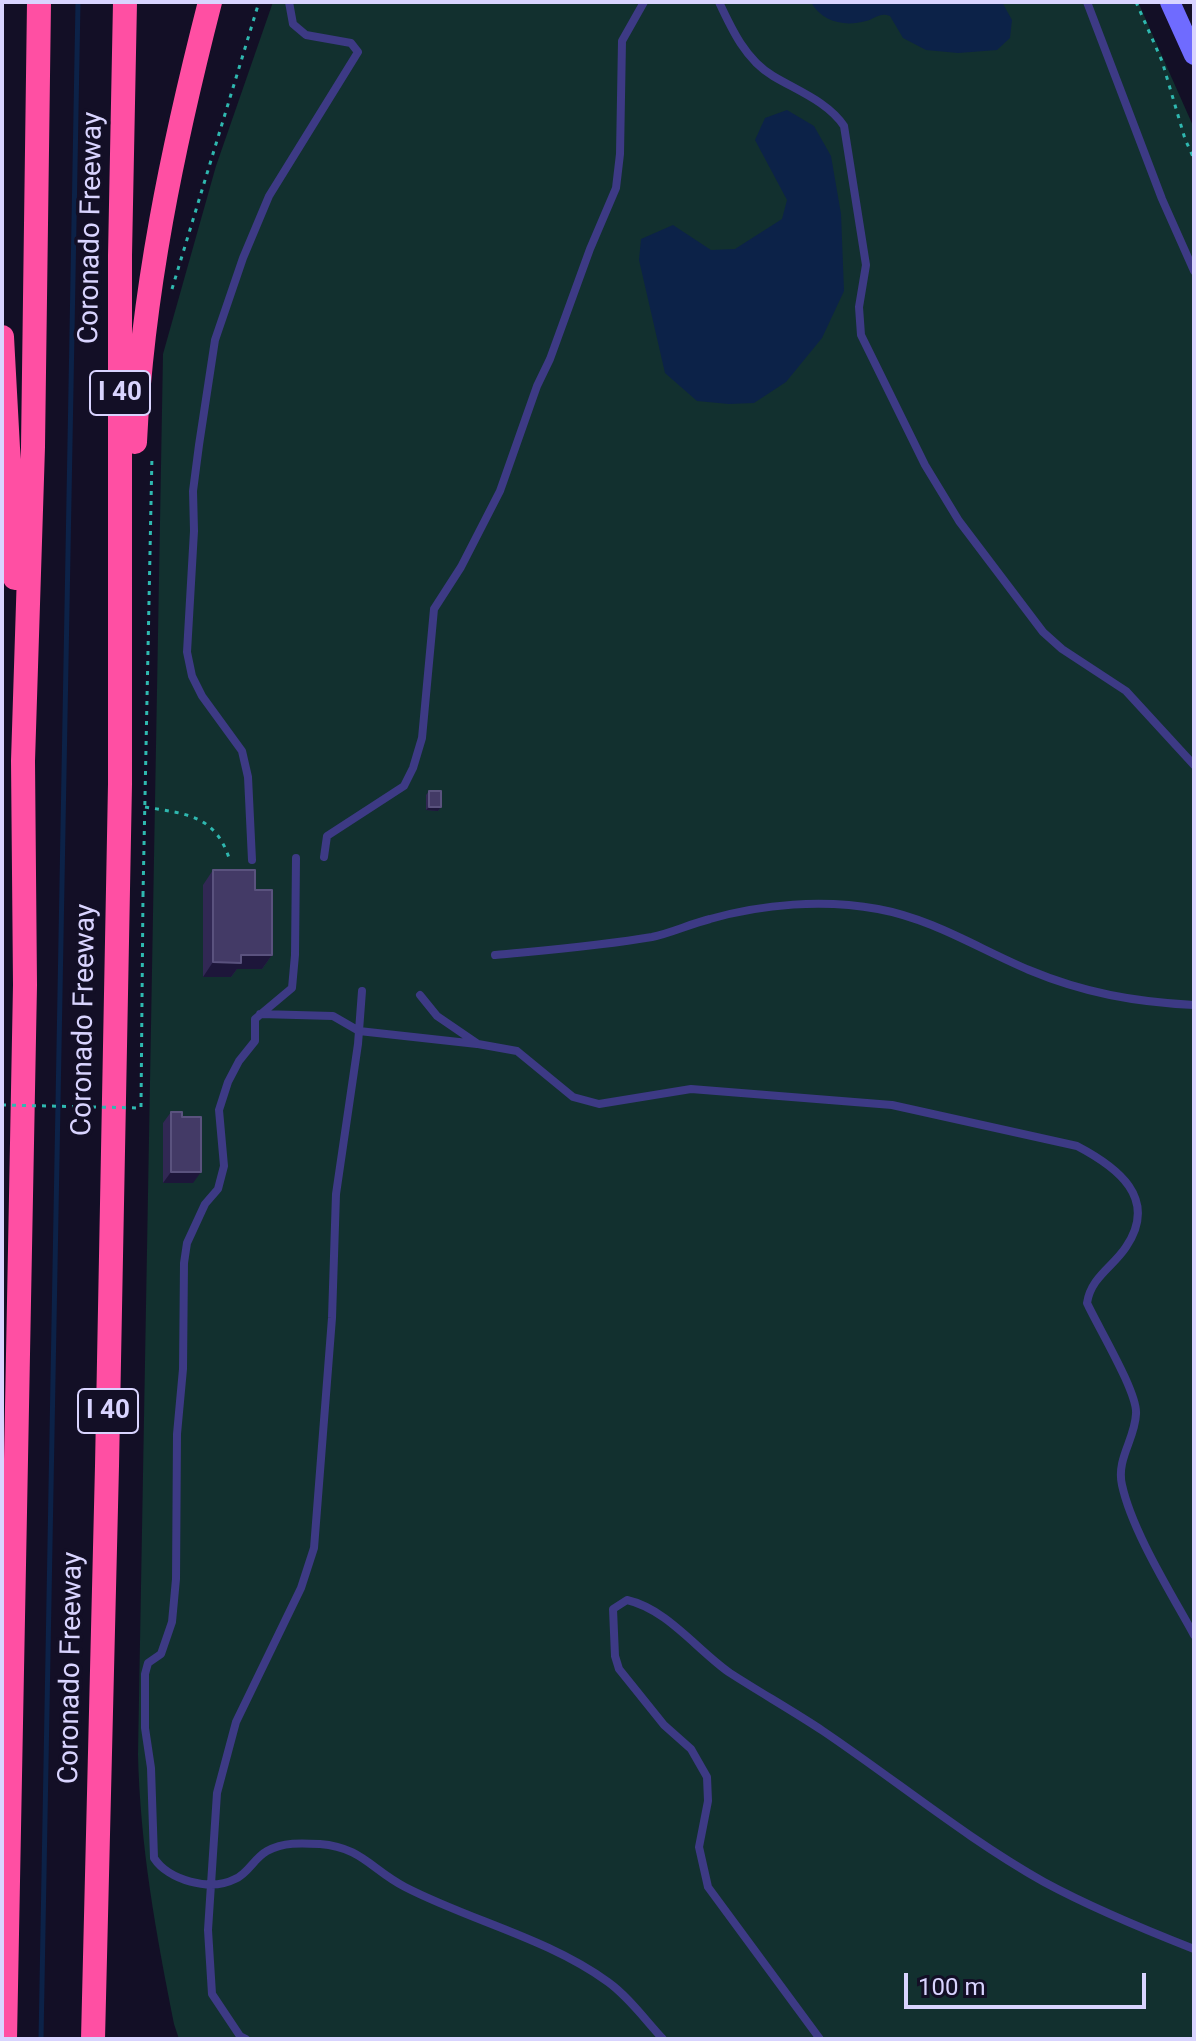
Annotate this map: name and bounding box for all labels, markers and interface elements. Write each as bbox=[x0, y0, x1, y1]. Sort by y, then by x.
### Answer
street label: Coronado Freeway bbox=[73, 112, 111, 344]
road number: I 40 bbox=[90, 371, 150, 415]
street label: Coronado Freeway bbox=[66, 904, 104, 1136]
road number: I 40 bbox=[78, 1389, 138, 1433]
street label: Coronado Freeway bbox=[53, 1552, 91, 1784]
scale bar bbox=[908, 1957, 1150, 2007]
text: 100 m bbox=[918, 1973, 985, 2001]

